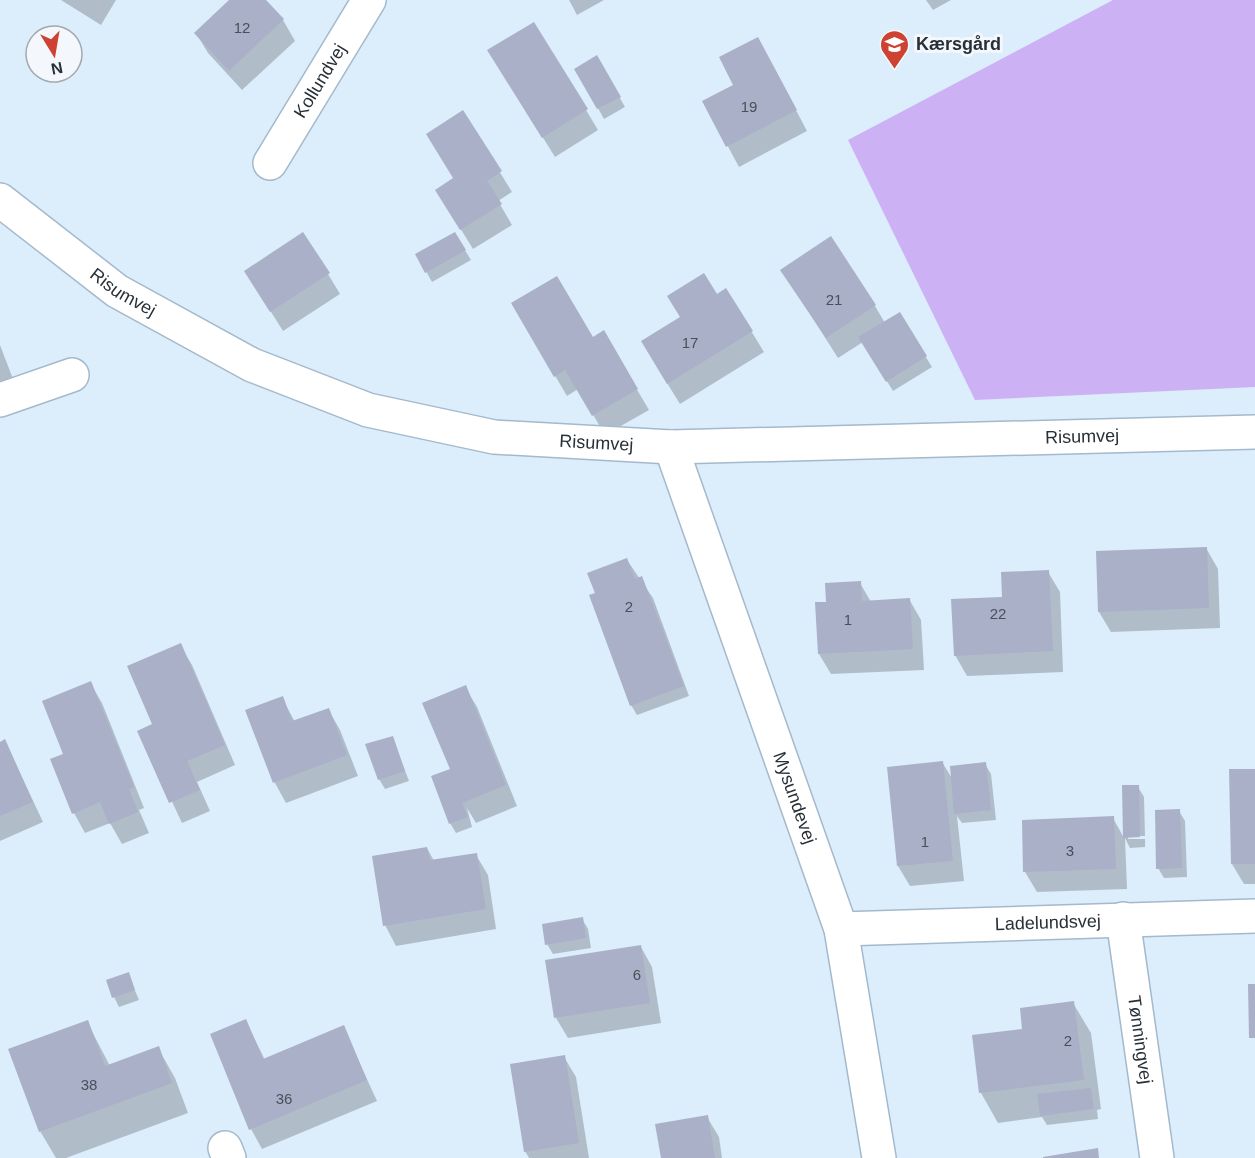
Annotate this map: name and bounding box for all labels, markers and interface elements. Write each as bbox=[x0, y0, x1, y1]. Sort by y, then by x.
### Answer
house number: 12 bbox=[234, 19, 250, 36]
north arrow bbox=[24, 24, 84, 84]
school or university icon: Kærsgård bbox=[879, 28, 911, 70]
place label: Kærsgård bbox=[916, 34, 1001, 54]
street label: Kollundvej bbox=[290, 40, 350, 122]
text: N bbox=[49, 59, 64, 78]
house number: 19 bbox=[741, 98, 757, 115]
street label: Risumvej bbox=[86, 264, 159, 320]
house number: 21 bbox=[826, 291, 842, 308]
house number: 17 bbox=[682, 334, 698, 351]
street label: Risumvej bbox=[1045, 425, 1119, 447]
street label: Risumvej bbox=[559, 431, 634, 455]
house number: 2 bbox=[625, 598, 633, 615]
house number: 22 bbox=[990, 605, 1006, 622]
house number: 1 bbox=[844, 611, 852, 628]
street label: Mysundevej bbox=[769, 749, 820, 846]
house number: 1 bbox=[921, 833, 929, 850]
house number: 3 bbox=[1066, 842, 1074, 859]
street label: Ladelundsvej bbox=[995, 911, 1101, 934]
house number: 6 bbox=[633, 966, 641, 983]
street label: Tønningvej bbox=[1124, 994, 1156, 1085]
house number: 2 bbox=[1064, 1032, 1072, 1049]
house number: 38 bbox=[81, 1076, 97, 1093]
house number: 36 bbox=[276, 1090, 292, 1107]

